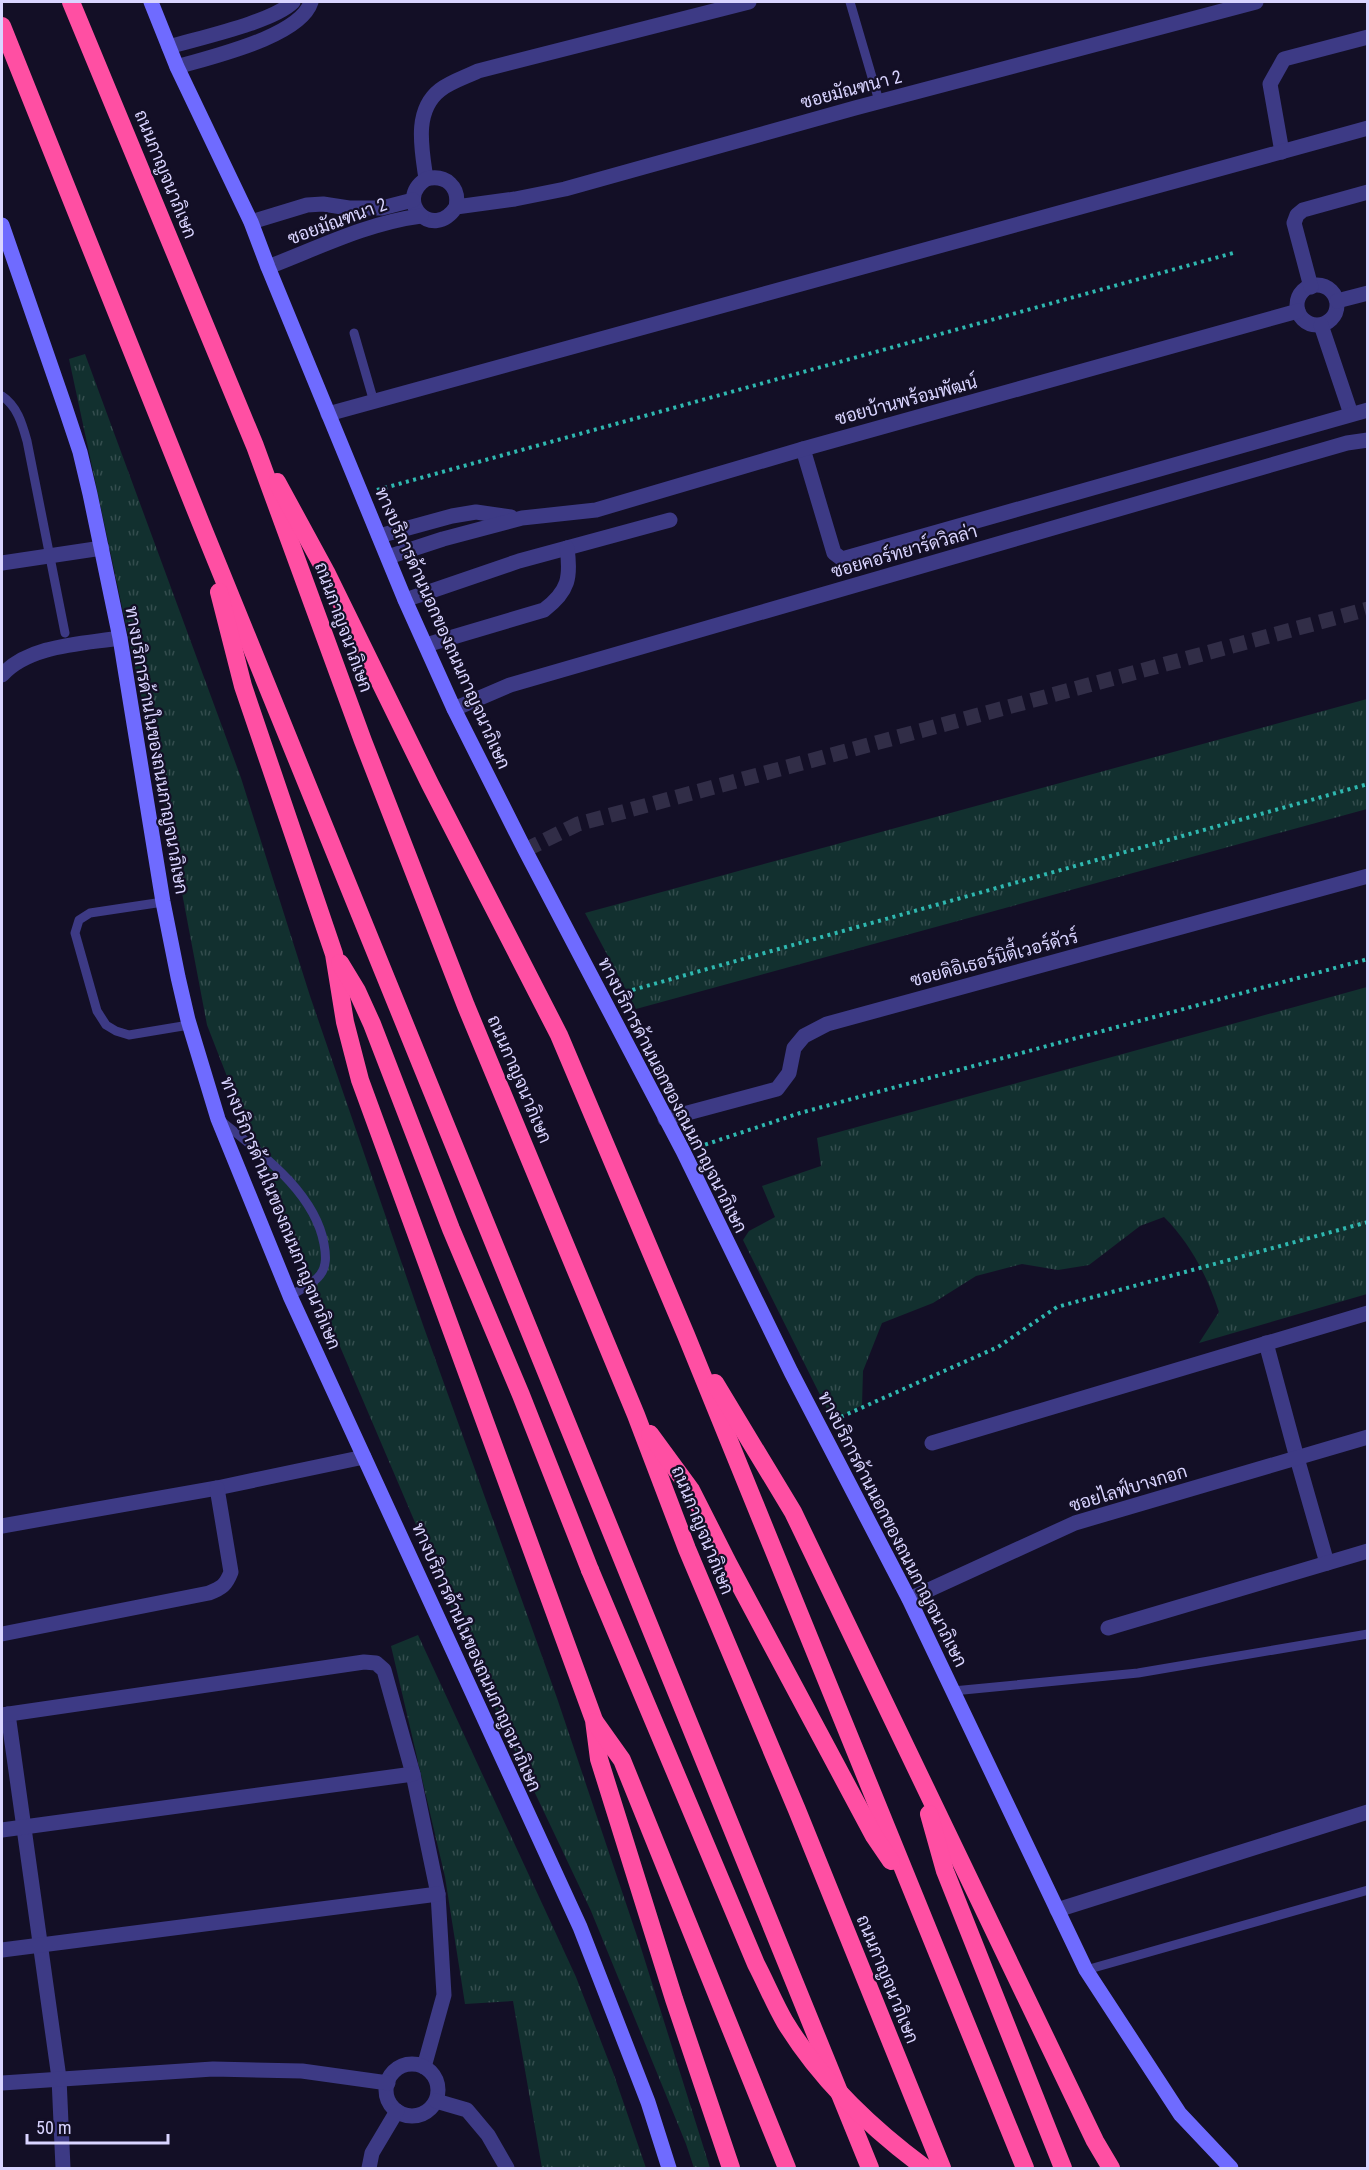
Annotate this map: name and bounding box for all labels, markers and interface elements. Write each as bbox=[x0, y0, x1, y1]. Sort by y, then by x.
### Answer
street label: ซอยมัณฑนา 2 bbox=[798, 65, 904, 113]
street label: ถนนกาญจนาภิเษก bbox=[130, 107, 201, 242]
street label: ซอยมัณฑนา 2 bbox=[285, 193, 390, 249]
street label: ซอยบ้านพร้อมพัฒน์ bbox=[832, 369, 979, 429]
street label: ทางบริการด้านนอกของถนนกาญจนาภิเษก bbox=[370, 483, 516, 773]
street label: ซอยคอร์ทยาร์ดวิลล่า bbox=[828, 518, 980, 582]
street label: ถนนกาญจนาภิเษก bbox=[310, 559, 377, 695]
street label: ทางบริการด้านในของถนนกาญจนาภิเษก bbox=[120, 604, 195, 896]
street label: ซอยดิอิเธอร์นิตี้เวอร์ดัวร์ bbox=[907, 921, 1080, 991]
street label: ทางบริการด้านนอกของถนนกาญจนาภิเษก bbox=[593, 953, 753, 1237]
street label: ถนนกาญจนาภิเษก bbox=[483, 1012, 556, 1146]
street label: ทางบริการด้านในของถนนกาญจนาภิเษก bbox=[216, 1073, 347, 1353]
street label: ทางบริการด้านนอกของถนนกาญจนาภิเษก bbox=[813, 1387, 973, 1671]
street label: ซอยไลฟ์บางกอก bbox=[1066, 1458, 1189, 1516]
street label: ถนนกาญจนาภิเษก bbox=[667, 1463, 738, 1598]
street label: ทางบริการด้านในของถนนกาญจนาภิเษก bbox=[407, 1518, 548, 1795]
street label: ถนนกาญจนาภิเษก bbox=[852, 1912, 923, 2047]
scale bar bbox=[27, 2107, 168, 2145]
text: 50 m bbox=[36, 2117, 71, 2138]

